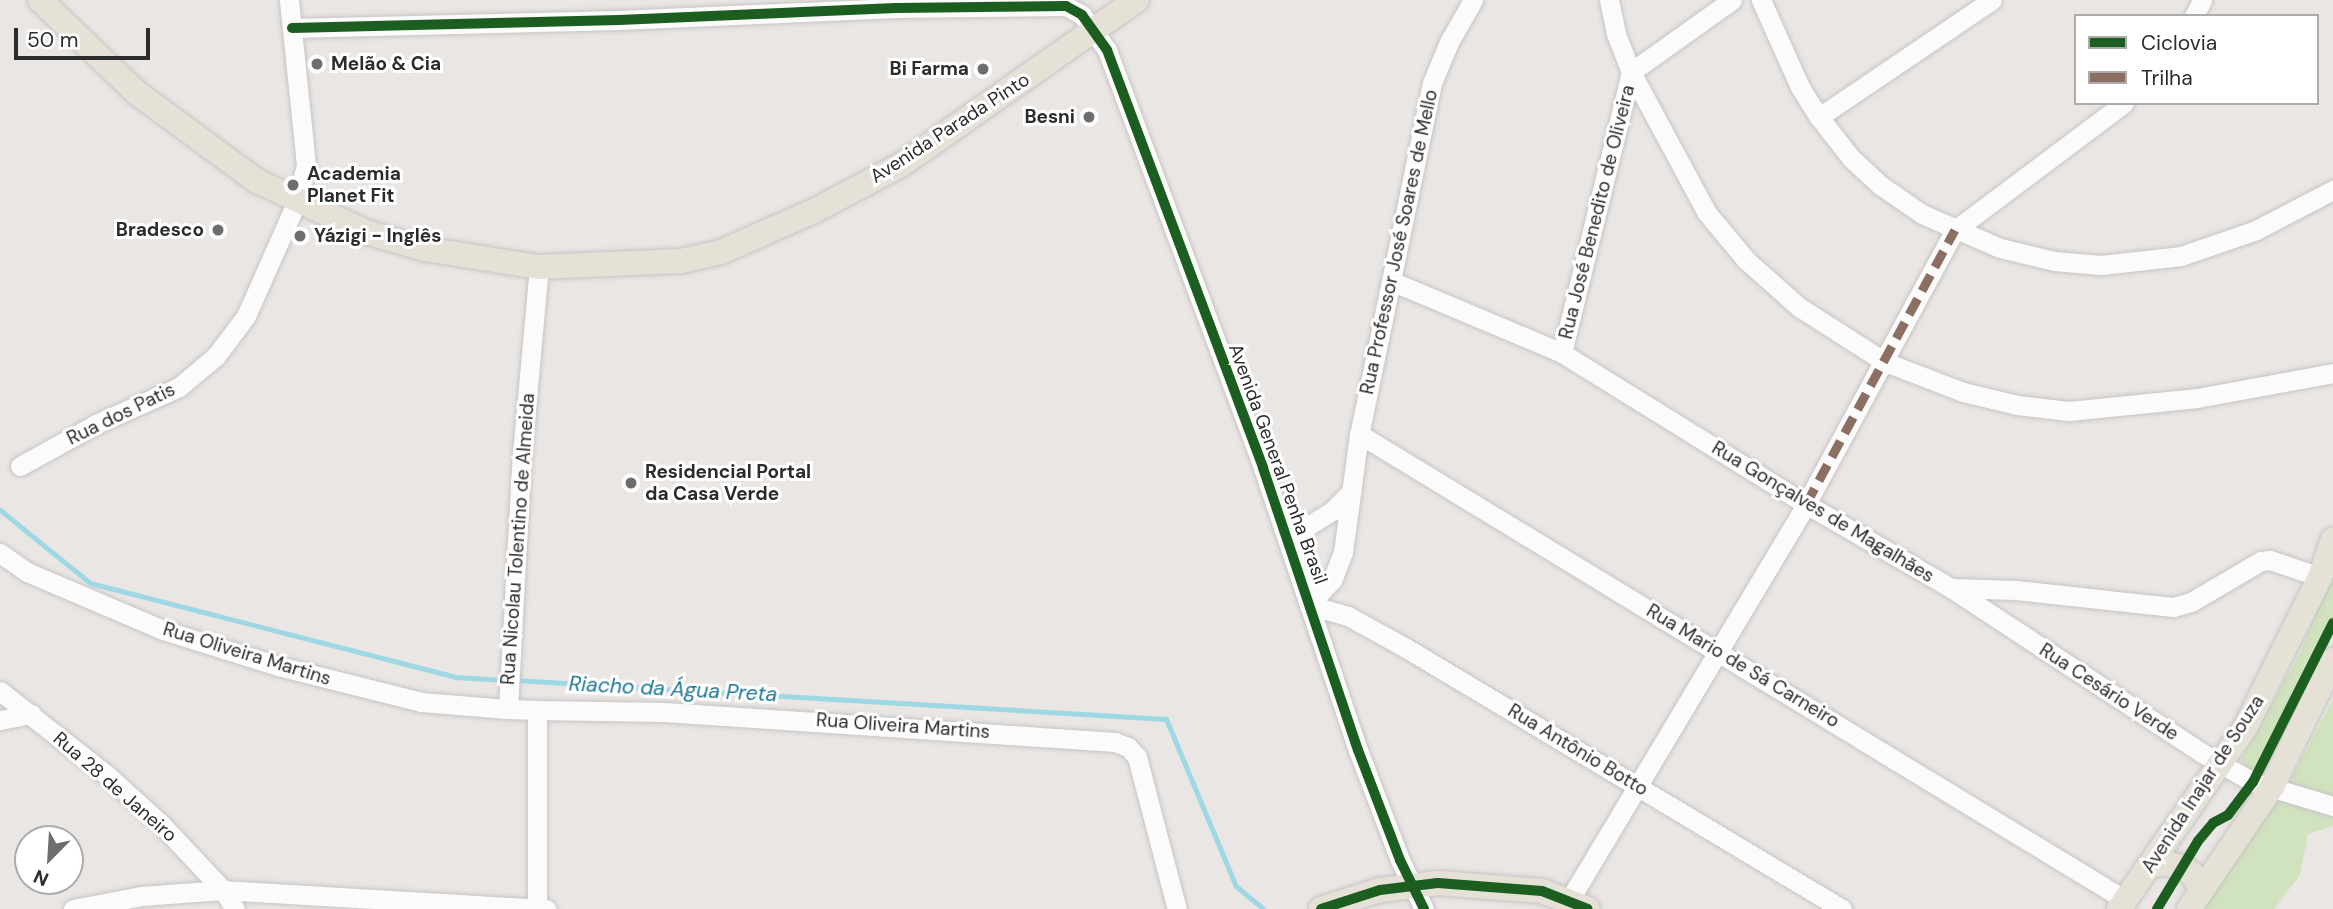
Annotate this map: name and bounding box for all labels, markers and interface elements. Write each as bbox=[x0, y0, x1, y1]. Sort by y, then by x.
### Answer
scale bar bbox=[18, 14, 154, 58]
legend bbox=[2074, 14, 2319, 105]
text: 50 m bbox=[27, 26, 78, 54]
text: Ciclovia bbox=[2141, 29, 2217, 57]
place label: Melão & Cia bbox=[331, 53, 441, 75]
marker: Melão & Cia bbox=[309, 56, 325, 72]
place label: Bi Farma bbox=[890, 58, 969, 80]
marker: Bi Farma bbox=[975, 61, 991, 77]
text: Trilha bbox=[2141, 64, 2193, 92]
street label: Avenida Parada Pinto bbox=[866, 68, 1034, 188]
street label: Rua José Benedito de Oliveira bbox=[1554, 83, 1640, 341]
street label: Rua Professor José Soares de Mello bbox=[1356, 88, 1442, 396]
place label: Besni bbox=[1024, 106, 1075, 128]
marker: Besni bbox=[1081, 109, 1097, 125]
place label: Academia Planet Fit bbox=[307, 163, 401, 207]
marker: Academia Planet Fit bbox=[285, 177, 301, 193]
place label: Bradesco bbox=[116, 219, 204, 241]
marker: Bradesco bbox=[210, 222, 226, 238]
place label: Yázigi - Inglês bbox=[314, 225, 441, 247]
marker: Yázigi - Inglês bbox=[292, 228, 308, 244]
street label: Avenida General Penha Brasil bbox=[1224, 341, 1332, 587]
street label: Rua dos Patis bbox=[63, 378, 179, 450]
street label: Rua Nicolau Tolentino de Almeida bbox=[496, 392, 540, 686]
street label: Rua Gonçalves de Magalhães bbox=[1708, 436, 1938, 588]
place label: Residencial Portal da Casa Verde bbox=[645, 461, 811, 505]
marker: Residencial Portal da Casa Verde bbox=[623, 475, 639, 491]
street label: Rua Mario de Sá Carneiro bbox=[1642, 599, 1844, 733]
street label: Rua Oliveira Martins bbox=[160, 618, 334, 690]
street label: Rua Cesário Verde bbox=[2035, 638, 2183, 746]
water label: Riacho da Água Preta bbox=[568, 671, 778, 707]
street label: Avenida Inajar de Souza bbox=[2137, 691, 2269, 877]
street label: Rua Antônio Botto bbox=[1504, 699, 1652, 801]
street label: Rua Oliveira Martins bbox=[815, 709, 991, 743]
street label: Rua 28 de Janeiro bbox=[48, 727, 182, 847]
north arrow bbox=[14, 825, 84, 895]
text: N bbox=[30, 864, 52, 892]

